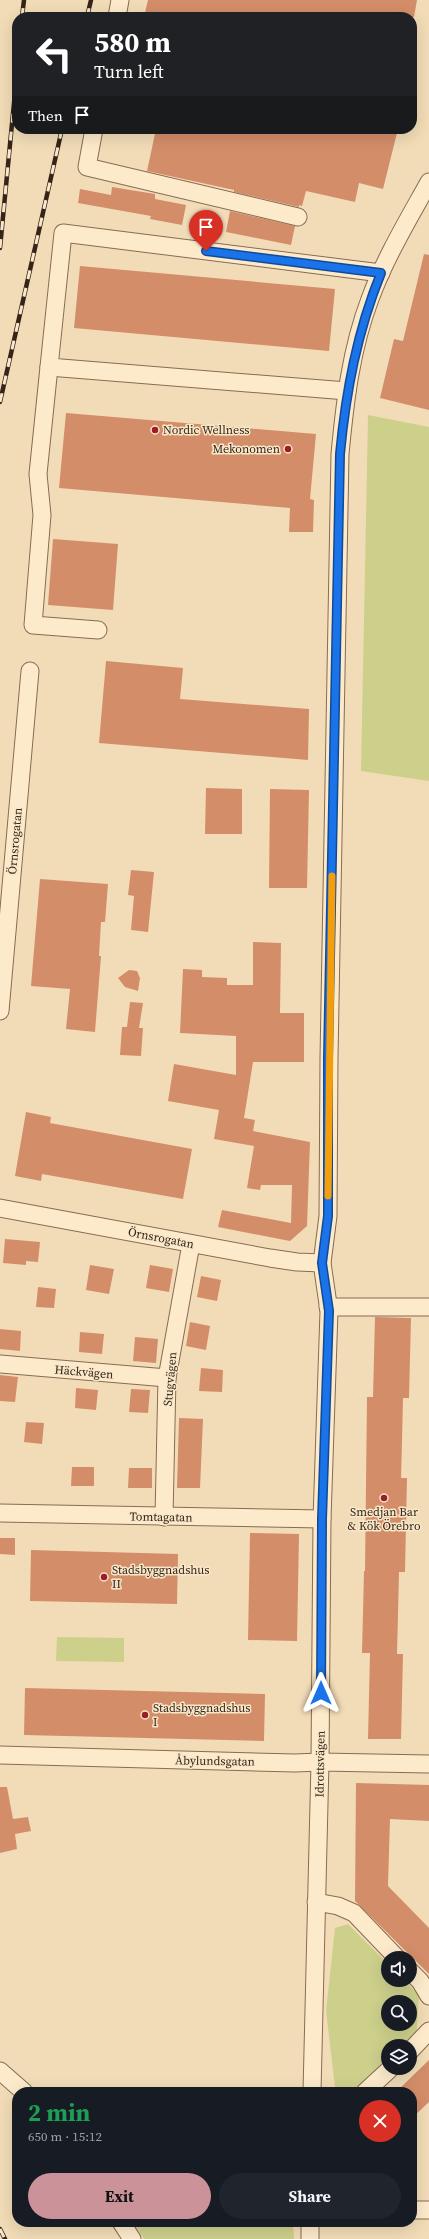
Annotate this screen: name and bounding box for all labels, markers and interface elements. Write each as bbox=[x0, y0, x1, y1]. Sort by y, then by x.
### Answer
text: 580 m bbox=[94, 23, 171, 61]
icon: left bbox=[28, 28, 80, 80]
text: Turn left bbox=[94, 59, 164, 84]
icon: arrive bbox=[71, 104, 93, 126]
text: Then bbox=[28, 105, 63, 126]
pin bbox=[189, 210, 223, 251]
icon: arrive bbox=[195, 216, 217, 238]
place label: Nordic Wellness bbox=[163, 422, 250, 438]
marker: Nordic Wellness bbox=[150, 425, 160, 435]
place label: Mekonomen bbox=[212, 441, 280, 457]
marker: Mekonomen bbox=[283, 444, 293, 454]
street label: Örnsrogatan bbox=[4, 807, 26, 875]
street label: Örnsrogatan bbox=[127, 1224, 195, 1252]
street label: Stugvägen bbox=[160, 1351, 180, 1407]
street label: Häckvägen bbox=[54, 1361, 114, 1383]
marker: Smedjan Bar & Kök Örebro bbox=[379, 1493, 389, 1503]
place label: Smedjan Bar & Kök Örebro bbox=[348, 1504, 421, 1534]
street label: Tomtagatan bbox=[129, 1508, 193, 1526]
place label: Stadsbyggnadshus II bbox=[112, 1562, 210, 1592]
marker: Stadsbyggnadshus II bbox=[99, 1572, 109, 1582]
position arrow bbox=[300, 1672, 342, 1714]
place label: Stadsbyggnadshus I bbox=[153, 1700, 251, 1730]
marker: Stadsbyggnadshus I bbox=[140, 1710, 150, 1720]
street label: Idrottsvägen bbox=[311, 1730, 329, 1798]
street label: Åbylundsgatan bbox=[175, 1752, 255, 1770]
map controls bbox=[381, 1951, 417, 2075]
button: sound bbox=[381, 1951, 417, 1987]
button: search bbox=[381, 1995, 417, 2031]
button: layers bbox=[381, 2039, 417, 2075]
text: 2 min bbox=[28, 2096, 90, 2129]
button: close bbox=[359, 2100, 401, 2142]
text: 650 m · 15:12 bbox=[28, 2128, 102, 2145]
button: Exit bbox=[28, 2173, 211, 2219]
button: Share bbox=[219, 2173, 401, 2219]

